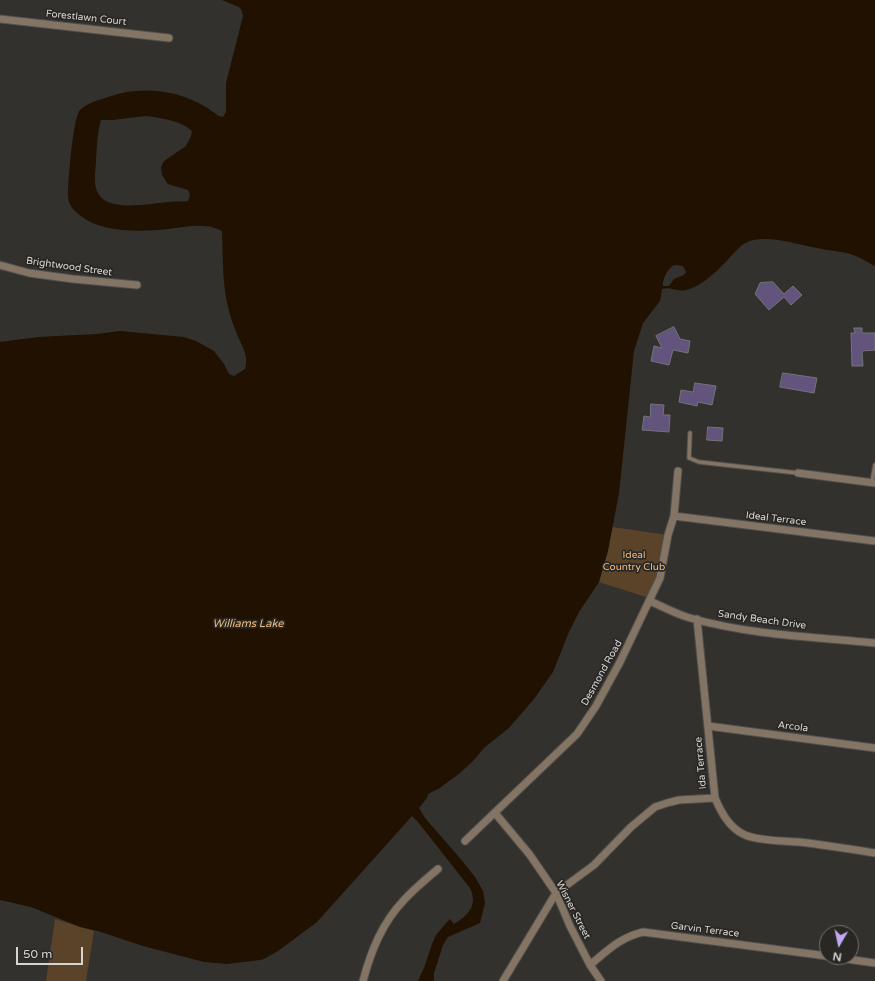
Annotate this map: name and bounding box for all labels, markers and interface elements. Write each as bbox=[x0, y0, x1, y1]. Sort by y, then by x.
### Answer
street label: Forestlawn Court bbox=[45, 8, 127, 28]
street label: Brightwood Street bbox=[25, 255, 113, 279]
street label: Ideal Terrace bbox=[745, 509, 807, 529]
park label: Ideal Country Club bbox=[603, 549, 665, 572]
street label: Sandy Beach Drive bbox=[717, 608, 807, 632]
water label: Williams Lake bbox=[212, 617, 284, 631]
street label: Desmond Road bbox=[579, 638, 625, 708]
street label: Arcola bbox=[777, 719, 809, 735]
street label: Ida Terrace bbox=[693, 736, 709, 790]
street label: Wisner Street bbox=[553, 879, 593, 941]
street label: Garvin Terrace bbox=[670, 920, 740, 940]
north arrow bbox=[819, 925, 859, 965]
scale bar bbox=[18, 939, 85, 965]
text: 50 m bbox=[23, 947, 52, 961]
text: N bbox=[832, 949, 843, 963]

